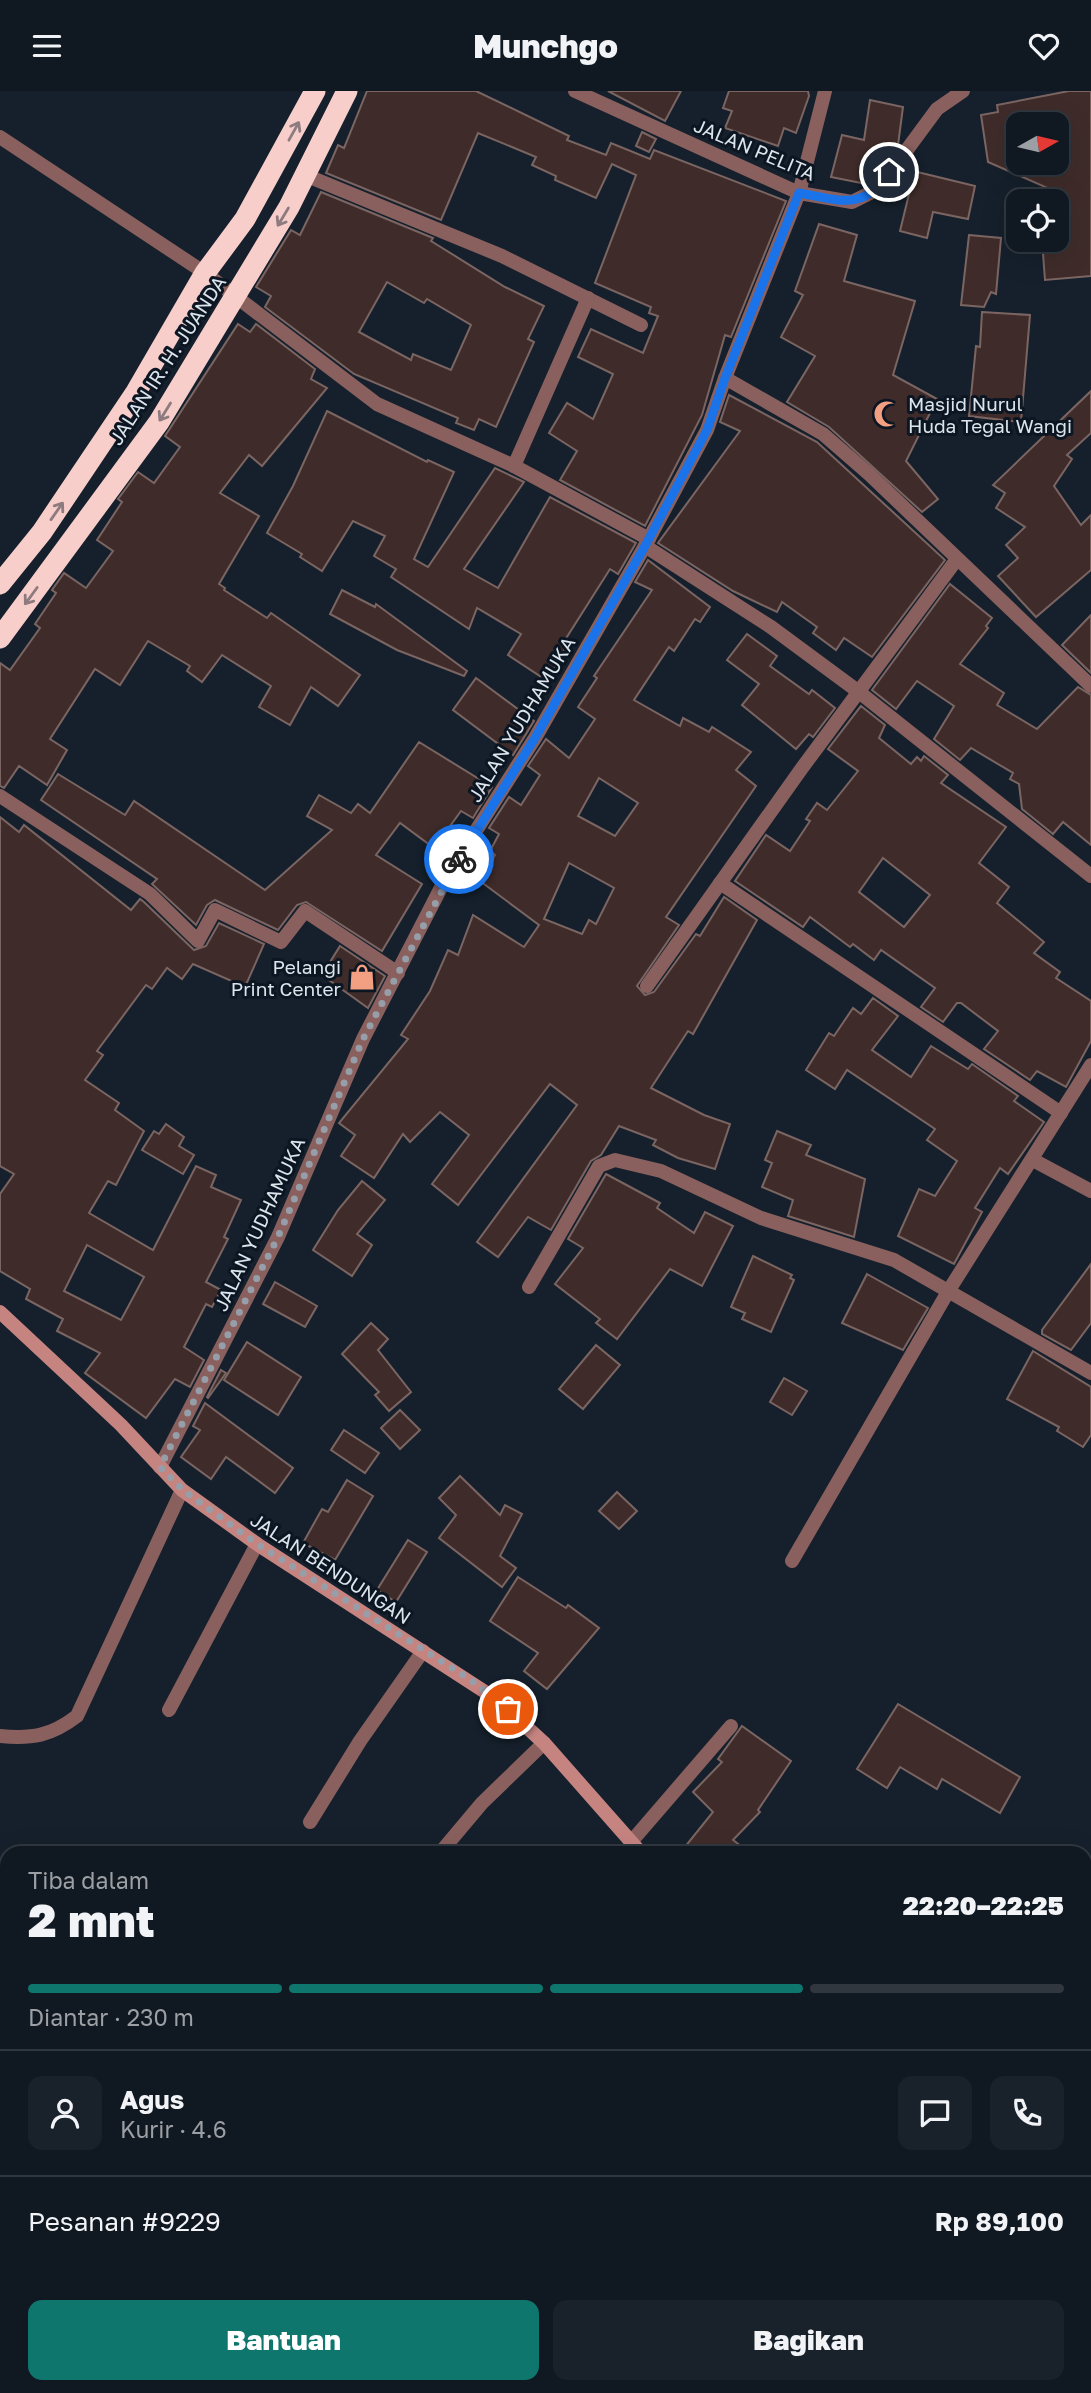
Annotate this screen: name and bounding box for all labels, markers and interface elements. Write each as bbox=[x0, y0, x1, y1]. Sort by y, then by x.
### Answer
icon: menu bbox=[28, 27, 66, 65]
text: Munchgo bbox=[473, 27, 618, 65]
icon: heart bbox=[1025, 27, 1063, 65]
north arrow bbox=[1006, 112, 1069, 175]
map controls bbox=[1006, 112, 1069, 252]
street label: JALAN PELITA bbox=[691, 113, 819, 185]
one-way arrow bbox=[287, 122, 301, 142]
pin bbox=[859, 142, 919, 202]
icon: home bbox=[870, 153, 908, 191]
button: locate bbox=[1006, 189, 1069, 252]
one-way arrow bbox=[276, 207, 290, 227]
street label: JALAN IR. H. JUANDA bbox=[104, 271, 230, 449]
place label: Masjid Nurul Huda Tegal Wangi bbox=[908, 392, 1072, 437]
mosque icon: Masjid Nurul Huda Tegal Wangi bbox=[872, 399, 902, 429]
one-way arrow bbox=[157, 401, 171, 421]
one-way arrow bbox=[50, 502, 64, 521]
one-way arrow bbox=[24, 586, 39, 605]
street label: JALAN YUDHAMUKA bbox=[462, 632, 580, 806]
courier bbox=[424, 824, 494, 894]
icon: bike bbox=[440, 840, 478, 878]
place label: Pelangi Print Center bbox=[231, 955, 342, 1000]
shop icon: Pelangi Print Center bbox=[347, 962, 377, 992]
street label: JALAN YUDHAMUKA bbox=[209, 1133, 309, 1314]
street label: JALAN BENDUNGAN bbox=[246, 1508, 416, 1628]
pin bbox=[478, 1679, 538, 1739]
icon: bag bbox=[489, 1690, 527, 1728]
text: Tiba dalam bbox=[28, 1866, 149, 1894]
text: 22:20–22:25 bbox=[903, 1890, 1064, 1921]
text: 2 mnt bbox=[28, 1892, 155, 1947]
text: Diantar · 230 m bbox=[28, 2003, 194, 2031]
button: person bbox=[28, 2076, 102, 2150]
button: chat bbox=[898, 2076, 972, 2150]
button: phone bbox=[990, 2076, 1064, 2150]
text: Agus bbox=[120, 2084, 184, 2115]
text: Kurir · 4.6 bbox=[120, 2115, 227, 2143]
text: Pesanan #9229 bbox=[28, 2206, 221, 2237]
text: Rp 89,100 bbox=[935, 2206, 1064, 2237]
button: Bantuan bbox=[28, 2300, 539, 2380]
button: Bagikan bbox=[553, 2300, 1064, 2380]

